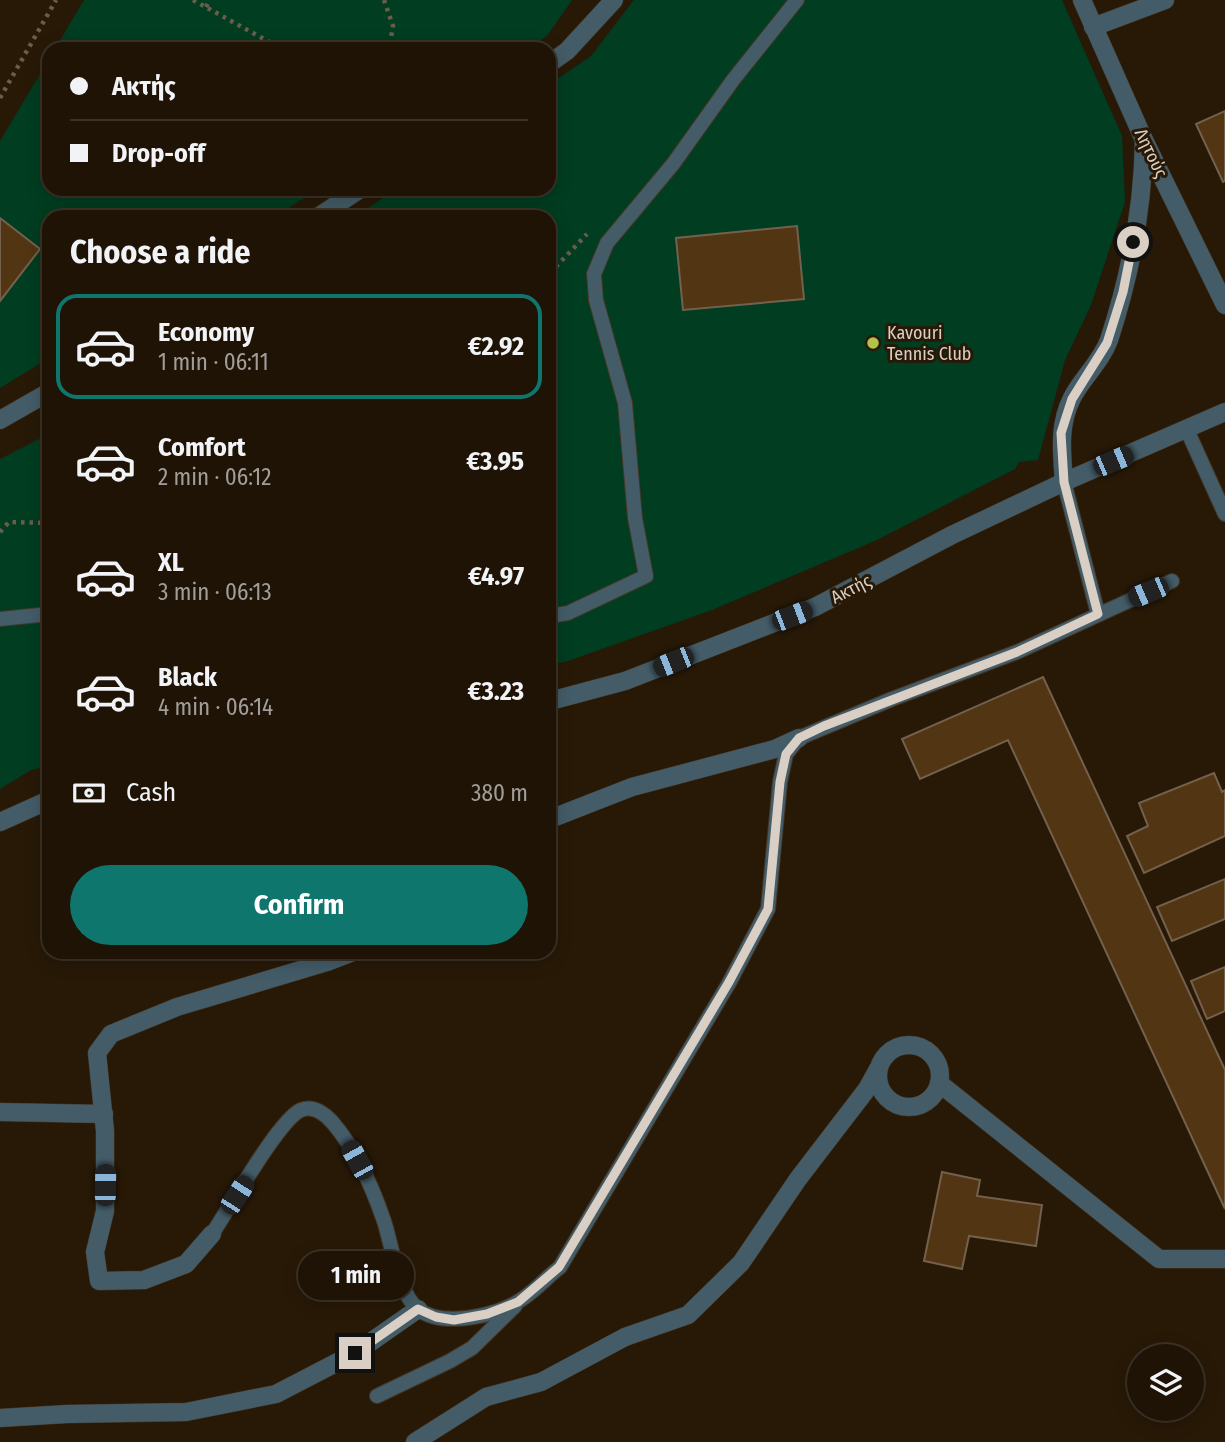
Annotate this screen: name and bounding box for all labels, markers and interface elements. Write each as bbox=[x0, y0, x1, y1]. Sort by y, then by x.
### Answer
text: Ακτής bbox=[112, 71, 176, 102]
street label: Λητούς bbox=[1130, 125, 1172, 182]
text: Drop-off bbox=[112, 138, 205, 169]
route start bbox=[1117, 226, 1149, 258]
text: Choose a ride bbox=[70, 233, 251, 271]
icon: car bbox=[74, 315, 137, 378]
text: Economy bbox=[158, 317, 254, 348]
place label: Kavouri Tennis Club bbox=[887, 322, 971, 365]
text: €2.92 bbox=[468, 331, 524, 362]
marker: Kavouri Tennis Club bbox=[865, 335, 881, 351]
text: 1 min · 06:11 bbox=[158, 348, 269, 376]
icon: car bbox=[74, 430, 137, 493]
text: Comfort bbox=[158, 432, 246, 463]
car bbox=[1090, 443, 1137, 479]
text: €3.95 bbox=[466, 446, 524, 477]
text: 2 min · 06:12 bbox=[158, 463, 271, 491]
icon: car bbox=[74, 545, 137, 608]
text: XL bbox=[158, 547, 184, 578]
text: €4.97 bbox=[468, 561, 524, 592]
street label: Ακτής bbox=[827, 569, 875, 608]
car bbox=[1125, 574, 1172, 610]
text: 3 min · 06:13 bbox=[158, 578, 272, 606]
car bbox=[769, 599, 816, 633]
car bbox=[650, 644, 697, 680]
icon: car bbox=[74, 660, 137, 723]
text: Black bbox=[158, 662, 217, 693]
text: €3.23 bbox=[467, 676, 524, 707]
text: 4 min · 06:14 bbox=[158, 693, 273, 721]
icon: cash bbox=[70, 774, 108, 812]
text: Cash bbox=[126, 777, 176, 808]
text: 380 m bbox=[471, 779, 528, 807]
button: Confirm bbox=[70, 865, 528, 945]
car bbox=[338, 1137, 377, 1183]
car bbox=[95, 1164, 116, 1206]
car bbox=[217, 1172, 258, 1218]
callout: 1 min bbox=[297, 1252, 413, 1300]
text: 1 min bbox=[331, 1261, 381, 1289]
route end bbox=[339, 1337, 371, 1369]
map controls bbox=[1127, 1344, 1204, 1421]
button: layers bbox=[1127, 1344, 1204, 1421]

